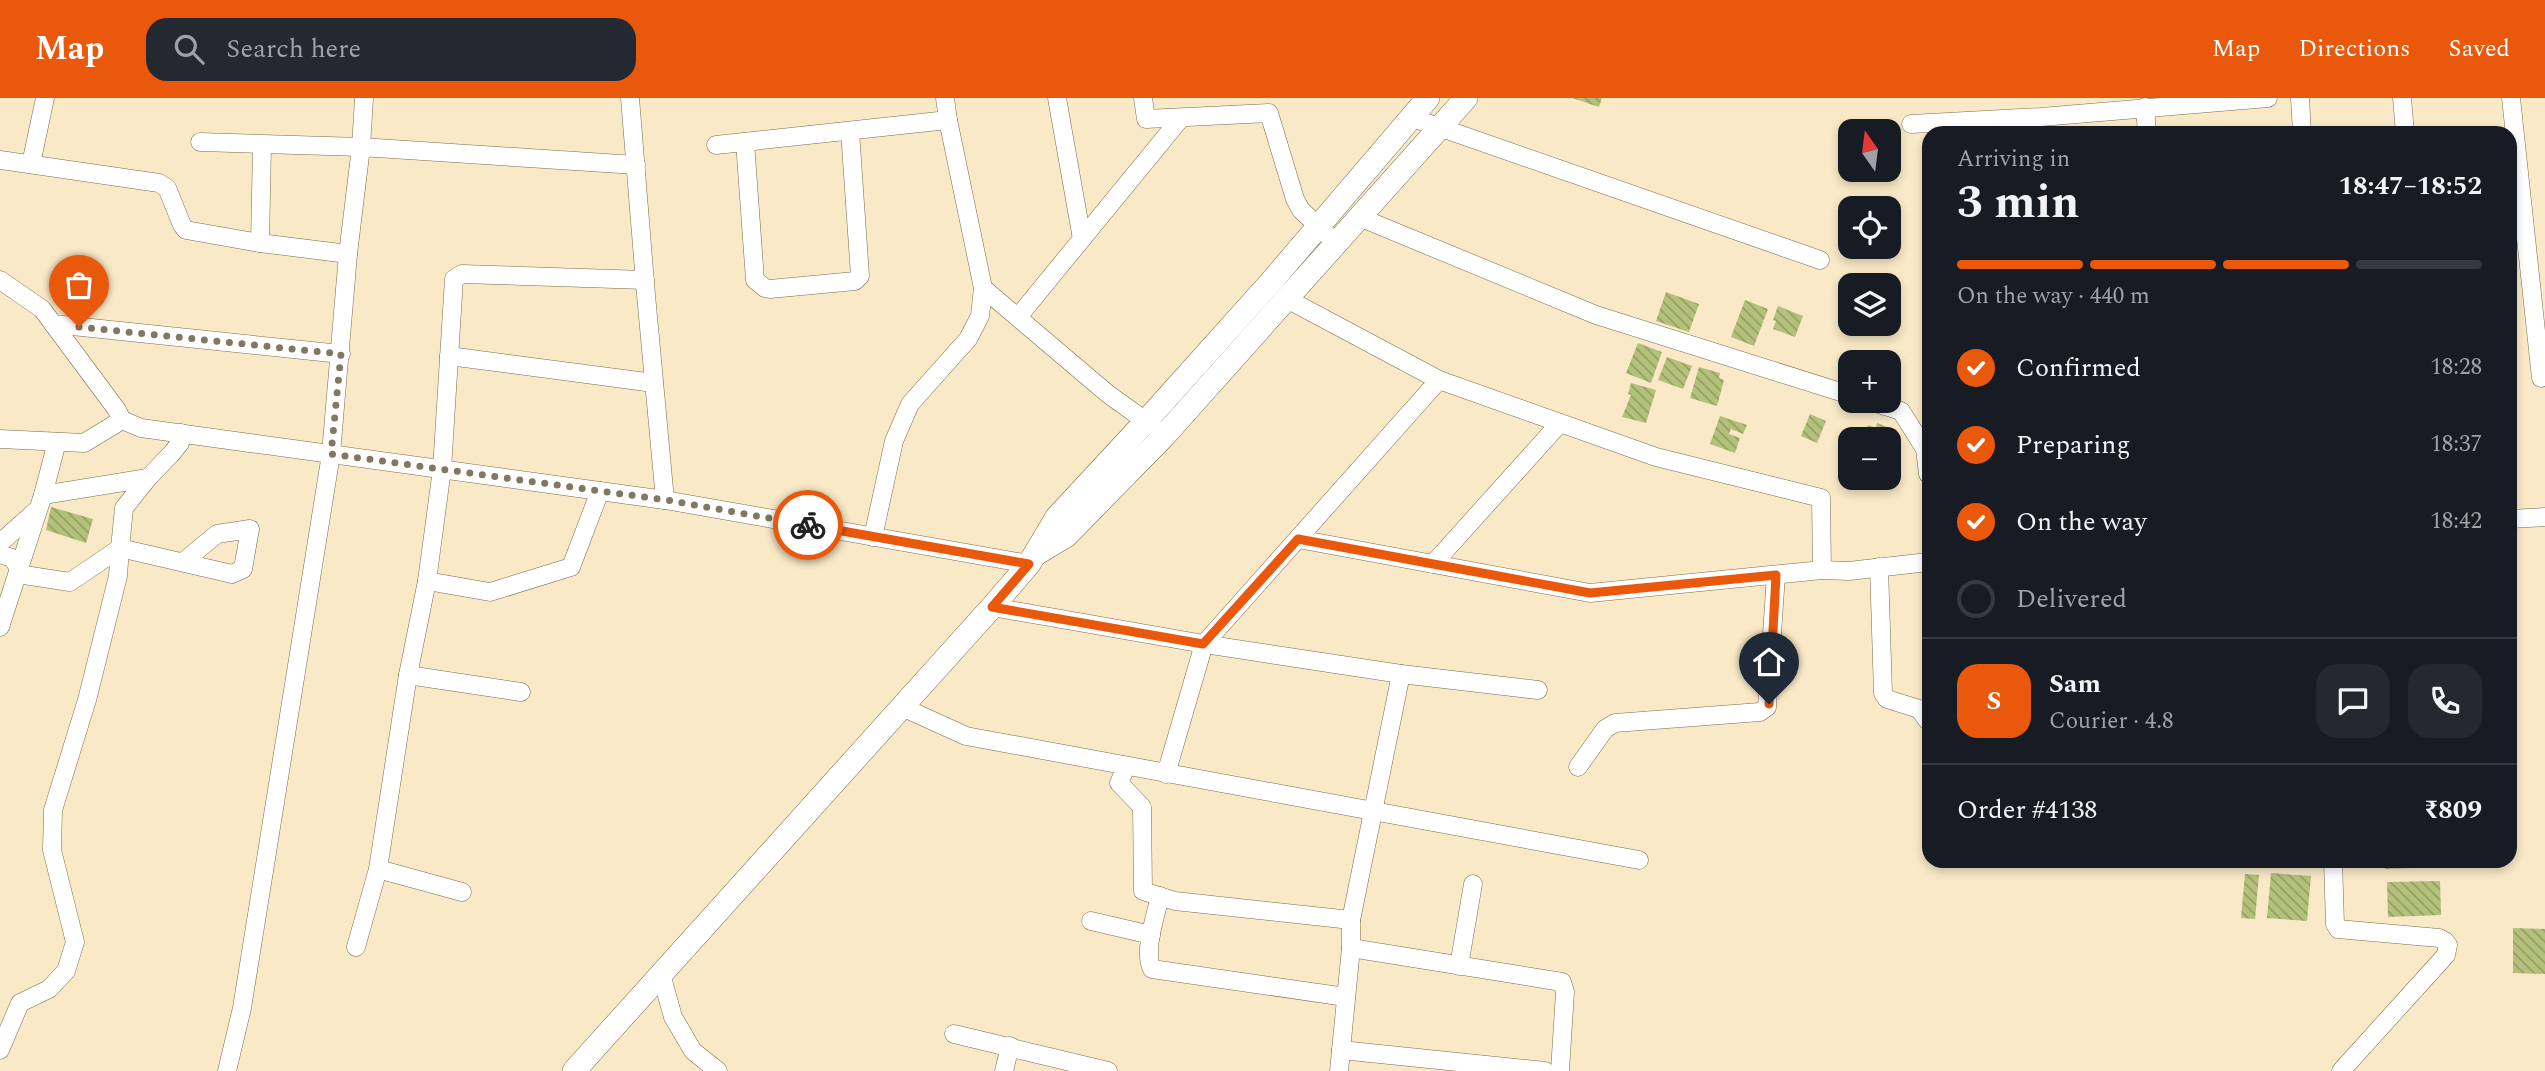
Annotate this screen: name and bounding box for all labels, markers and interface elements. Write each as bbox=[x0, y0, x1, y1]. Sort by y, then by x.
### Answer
search box bbox=[146, 18, 636, 81]
text: Map bbox=[35, 24, 104, 74]
text: Search here bbox=[226, 29, 361, 69]
icon: search bbox=[170, 30, 208, 68]
text: Map bbox=[2212, 31, 2260, 67]
text: Directions bbox=[2298, 31, 2410, 67]
text: Saved bbox=[2448, 31, 2510, 67]
north arrow bbox=[1838, 119, 1900, 182]
map controls bbox=[1838, 119, 1901, 490]
text: Arriving in bbox=[1957, 142, 2070, 177]
text: 18:47–18:52 bbox=[2338, 166, 2482, 206]
text: 3 min bbox=[1957, 168, 2079, 238]
button: locate bbox=[1838, 196, 1901, 259]
pin bbox=[49, 255, 109, 327]
icon: bag bbox=[60, 266, 98, 304]
button: layers bbox=[1838, 273, 1901, 336]
text: On the way · 440 m bbox=[1957, 279, 2150, 314]
text: Confirmed bbox=[2016, 348, 2141, 388]
icon: check bbox=[1957, 349, 1995, 387]
button: + bbox=[1838, 350, 1901, 413]
text: 18:28 bbox=[2430, 350, 2482, 385]
text: Preparing bbox=[2016, 425, 2130, 465]
icon: check bbox=[1957, 426, 1995, 464]
button: − bbox=[1838, 427, 1901, 490]
text: 18:37 bbox=[2430, 427, 2482, 462]
courier bbox=[773, 490, 843, 560]
text: On the way bbox=[2016, 502, 2147, 542]
icon: check bbox=[1957, 503, 1995, 541]
text: 18:42 bbox=[2430, 504, 2482, 539]
icon: bike bbox=[789, 506, 827, 544]
text: Delivered bbox=[2016, 579, 2127, 619]
pin bbox=[1739, 632, 1799, 704]
icon: home bbox=[1750, 643, 1788, 681]
text: Sam bbox=[2049, 664, 2101, 704]
button: chat bbox=[2316, 664, 2390, 738]
button: phone bbox=[2408, 664, 2482, 738]
text: S bbox=[1987, 681, 2001, 721]
text: Courier · 4.8 bbox=[2049, 704, 2174, 739]
text: Order #4138 bbox=[1957, 790, 2097, 830]
text: ₹809 bbox=[2424, 790, 2482, 830]

